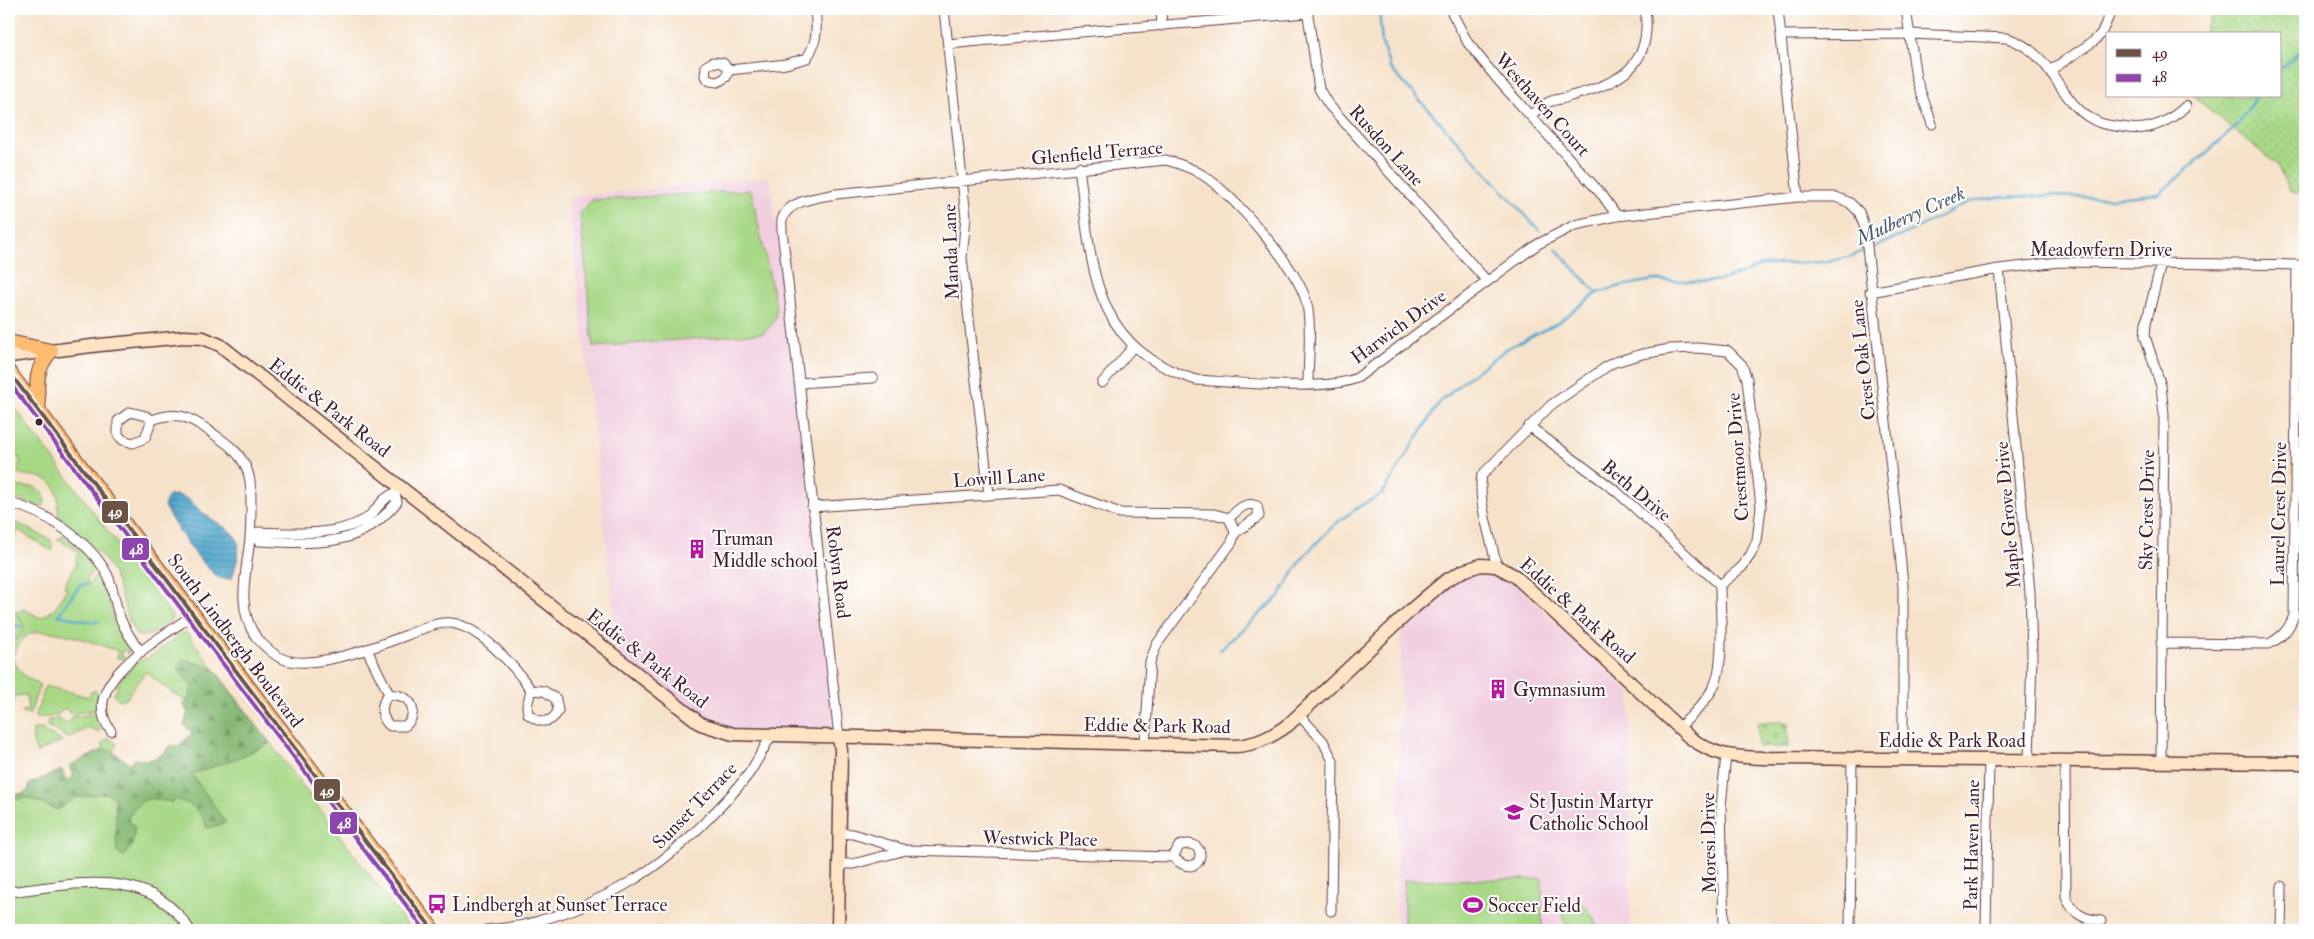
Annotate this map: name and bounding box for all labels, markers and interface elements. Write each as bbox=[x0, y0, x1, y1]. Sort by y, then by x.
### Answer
legend bbox=[2106, 32, 2282, 98]
text: 49 bbox=[2152, 44, 2168, 63]
street label: Westhaven Court bbox=[1489, 47, 1595, 162]
text: 48 bbox=[2152, 68, 2167, 87]
street label: Rusdon Lane bbox=[1343, 100, 1429, 191]
street label: Glenfield Terrace bbox=[1030, 135, 1164, 171]
water label: Mulberry Creek bbox=[1851, 180, 1969, 251]
street label: Manda Lane bbox=[937, 203, 965, 301]
street label: Meadowfern Drive bbox=[2030, 238, 2172, 262]
street label: Harwich Drive bbox=[1346, 284, 1451, 370]
street label: Crest Oak Lane bbox=[1845, 298, 1881, 421]
street label: Eddie & Park Road bbox=[264, 353, 395, 463]
street label: Crestmoor Drive bbox=[1722, 392, 1754, 522]
unlabelled marker bbox=[34, 417, 44, 427]
street label: Maple Grove Drive bbox=[1990, 440, 2027, 590]
street label: Laurel Crest Drive bbox=[2266, 442, 2292, 586]
street label: Sky Crest Drive bbox=[2134, 449, 2160, 571]
street label: Beth Drive bbox=[1596, 455, 1676, 527]
street label: Lowill Lane bbox=[952, 463, 1046, 493]
line badge: 49 bbox=[101, 500, 129, 524]
text: 49 bbox=[107, 503, 122, 520]
street label: Robyn Road bbox=[820, 524, 856, 621]
place label: Truman Middle school bbox=[712, 527, 818, 573]
line badge: 48 bbox=[121, 537, 150, 561]
building icon: Truman Middle school bbox=[686, 538, 708, 560]
text: 48 bbox=[128, 541, 143, 558]
street label: South Lindbergh Boulevard bbox=[162, 549, 309, 733]
street label: Eddie & Park Road bbox=[1514, 552, 1641, 669]
street label: Eddie & Park Road bbox=[582, 604, 713, 714]
building icon: Gymnasium bbox=[1487, 678, 1509, 700]
place label: Gymnasium bbox=[1513, 678, 1606, 702]
street label: Eddie & Park Road bbox=[1083, 713, 1232, 739]
street label: Eddie & Park Road bbox=[1878, 729, 2026, 753]
street label: Sunset Terrace bbox=[647, 757, 742, 854]
line badge: 49 bbox=[313, 778, 341, 802]
street label: Park Haven Lane bbox=[1959, 779, 1985, 911]
text: 49 bbox=[319, 782, 334, 799]
place label: St Justin Martyr Catholic School bbox=[1529, 790, 1653, 836]
street label: Moresi Drive bbox=[1696, 792, 1722, 894]
school or university icon: St Justin Martyr Catholic School bbox=[1503, 801, 1525, 823]
line badge: 48 bbox=[329, 811, 358, 835]
text: 48 bbox=[336, 815, 351, 832]
street label: Westwick Place bbox=[981, 826, 1098, 852]
bus stop icon: Lindbergh at Sunset Terrace bbox=[426, 893, 448, 915]
place label: Lindbergh at Sunset Terrace bbox=[452, 893, 667, 917]
sports icon: Soccer Field bbox=[1462, 894, 1484, 916]
place label: Soccer Field bbox=[1488, 894, 1581, 918]

